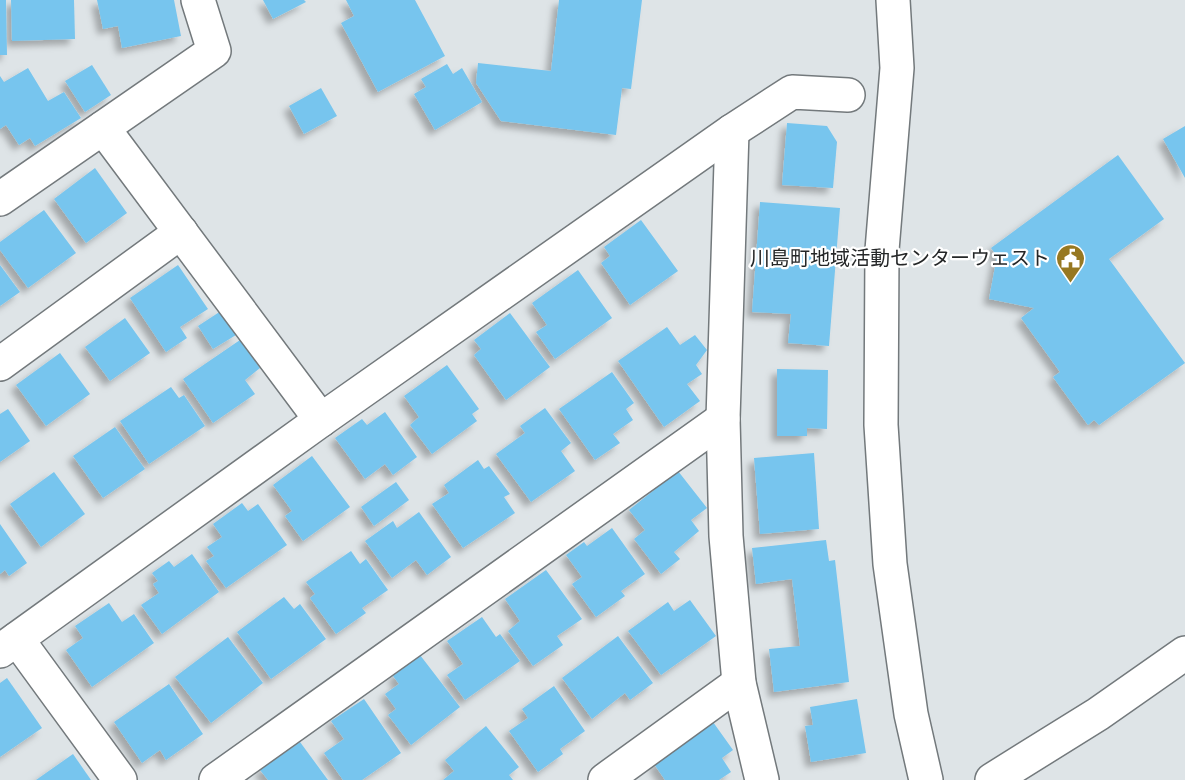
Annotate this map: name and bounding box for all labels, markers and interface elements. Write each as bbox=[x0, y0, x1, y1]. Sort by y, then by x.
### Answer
public building icon: 川島町地域活動センターウェスト bbox=[1055, 242, 1087, 284]
place label: 川島町地域活動センターウェスト bbox=[750, 247, 1050, 269]

